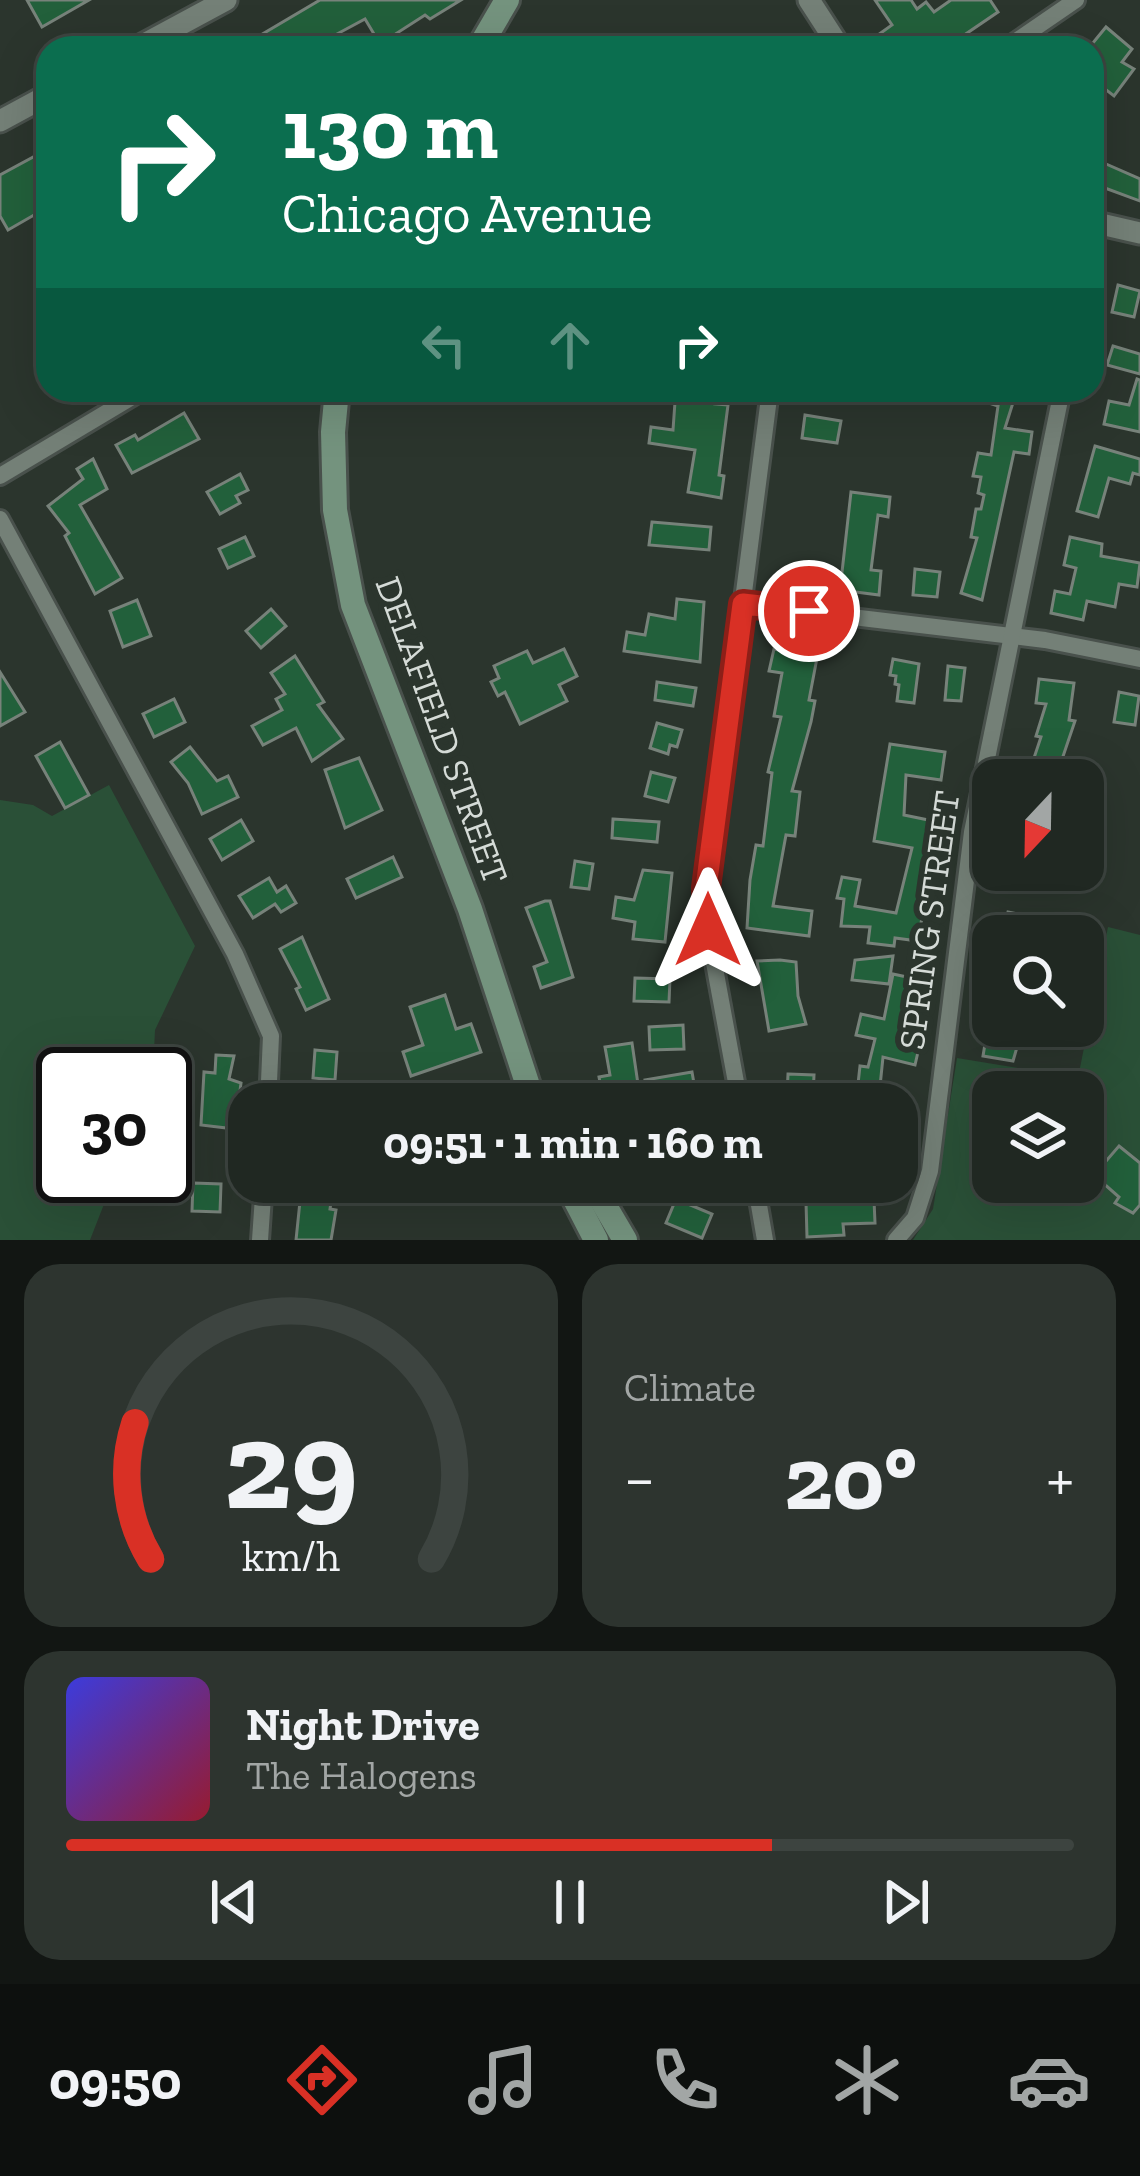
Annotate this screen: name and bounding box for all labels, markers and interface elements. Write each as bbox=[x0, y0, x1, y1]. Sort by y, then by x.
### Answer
text: 130 m bbox=[282, 79, 498, 180]
icon: right bbox=[84, 84, 240, 240]
text: Chicago Avenue bbox=[282, 181, 652, 246]
icon: left bbox=[411, 312, 477, 378]
icon: ahead bbox=[537, 312, 603, 378]
icon: right bbox=[663, 312, 729, 378]
pin bbox=[758, 560, 860, 662]
street label: DELAFIELD STREET bbox=[366, 571, 518, 889]
icon: arrive bbox=[776, 578, 842, 644]
north arrow bbox=[972, 759, 1104, 891]
map controls bbox=[972, 759, 1104, 1203]
street label: SPRING STREET bbox=[890, 788, 968, 1052]
position arrow bbox=[645, 867, 771, 993]
button: search bbox=[972, 915, 1104, 1047]
speed limit sign: 30 bbox=[36, 1047, 192, 1203]
button: layers bbox=[972, 1071, 1104, 1203]
text: 09:51 · 1 min · 160 m bbox=[383, 1116, 763, 1170]
text: Climate bbox=[624, 1364, 756, 1411]
text: 29 bbox=[224, 1390, 358, 1540]
text: 20° bbox=[784, 1424, 917, 1532]
text: − bbox=[624, 1439, 655, 1518]
text: + bbox=[1046, 1439, 1074, 1518]
text: km/h bbox=[242, 1530, 340, 1581]
text: Night Drive bbox=[246, 1698, 480, 1752]
text: The Halogens bbox=[246, 1752, 477, 1799]
icon: previous bbox=[201, 1869, 267, 1935]
icon: pause bbox=[537, 1869, 603, 1935]
icon: next bbox=[873, 1869, 939, 1935]
icon: directions bbox=[280, 2038, 364, 2122]
icon: music bbox=[461, 2038, 545, 2122]
icon: phone bbox=[643, 2038, 727, 2122]
icon: climate bbox=[825, 2038, 909, 2122]
icon: car bbox=[1007, 2038, 1091, 2122]
text: 09:50 bbox=[49, 2048, 182, 2113]

